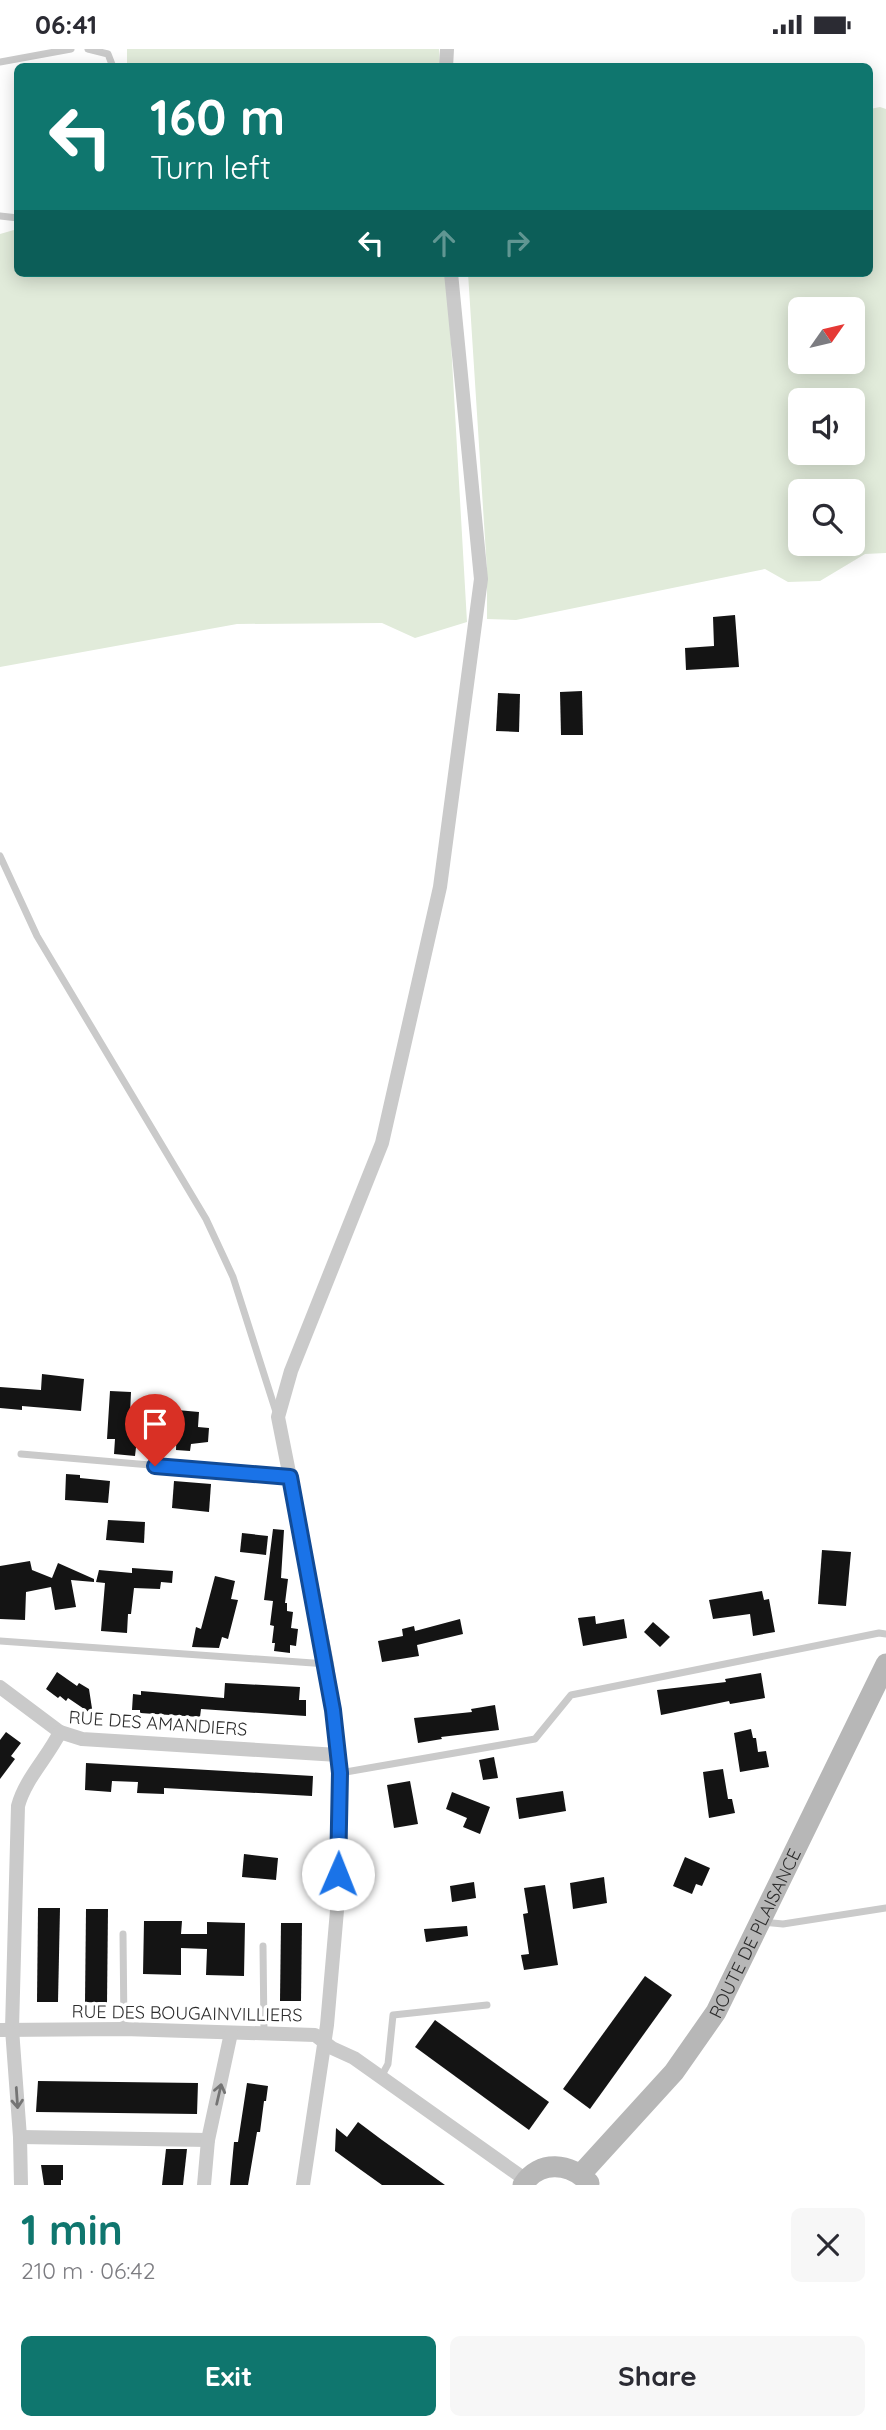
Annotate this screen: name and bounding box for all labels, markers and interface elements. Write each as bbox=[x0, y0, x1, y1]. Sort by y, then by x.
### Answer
text: 06:41 bbox=[35, 8, 97, 41]
text: 160 m bbox=[150, 86, 285, 147]
icon: left bbox=[35, 91, 126, 182]
text: Turn left bbox=[150, 147, 271, 187]
icon: left bbox=[352, 224, 390, 262]
icon: ahead bbox=[425, 224, 463, 262]
icon: right bbox=[498, 224, 536, 262]
north arrow bbox=[788, 297, 864, 375]
map controls bbox=[788, 297, 865, 556]
button: sound bbox=[788, 388, 865, 465]
button: search bbox=[788, 479, 865, 556]
pin bbox=[125, 1394, 185, 1466]
icon: arrive bbox=[136, 1405, 174, 1443]
street label: RUE DES AMANDIERS bbox=[68, 1705, 248, 1741]
position arrow bbox=[301, 1837, 375, 1911]
street label: ROUTE DE PLAISANCE bbox=[703, 1845, 806, 2022]
street label: RUE DES BOUGAINVILLIERS bbox=[71, 1999, 303, 2027]
one-way arrow bbox=[212, 2083, 226, 2106]
one-way arrow bbox=[11, 2086, 24, 2108]
text: 1 min bbox=[21, 2203, 123, 2256]
button: close bbox=[791, 2208, 865, 2282]
text: 210 m · 06:42 bbox=[21, 2256, 155, 2285]
button: Exit bbox=[21, 2336, 436, 2416]
button: Share bbox=[450, 2336, 865, 2416]

